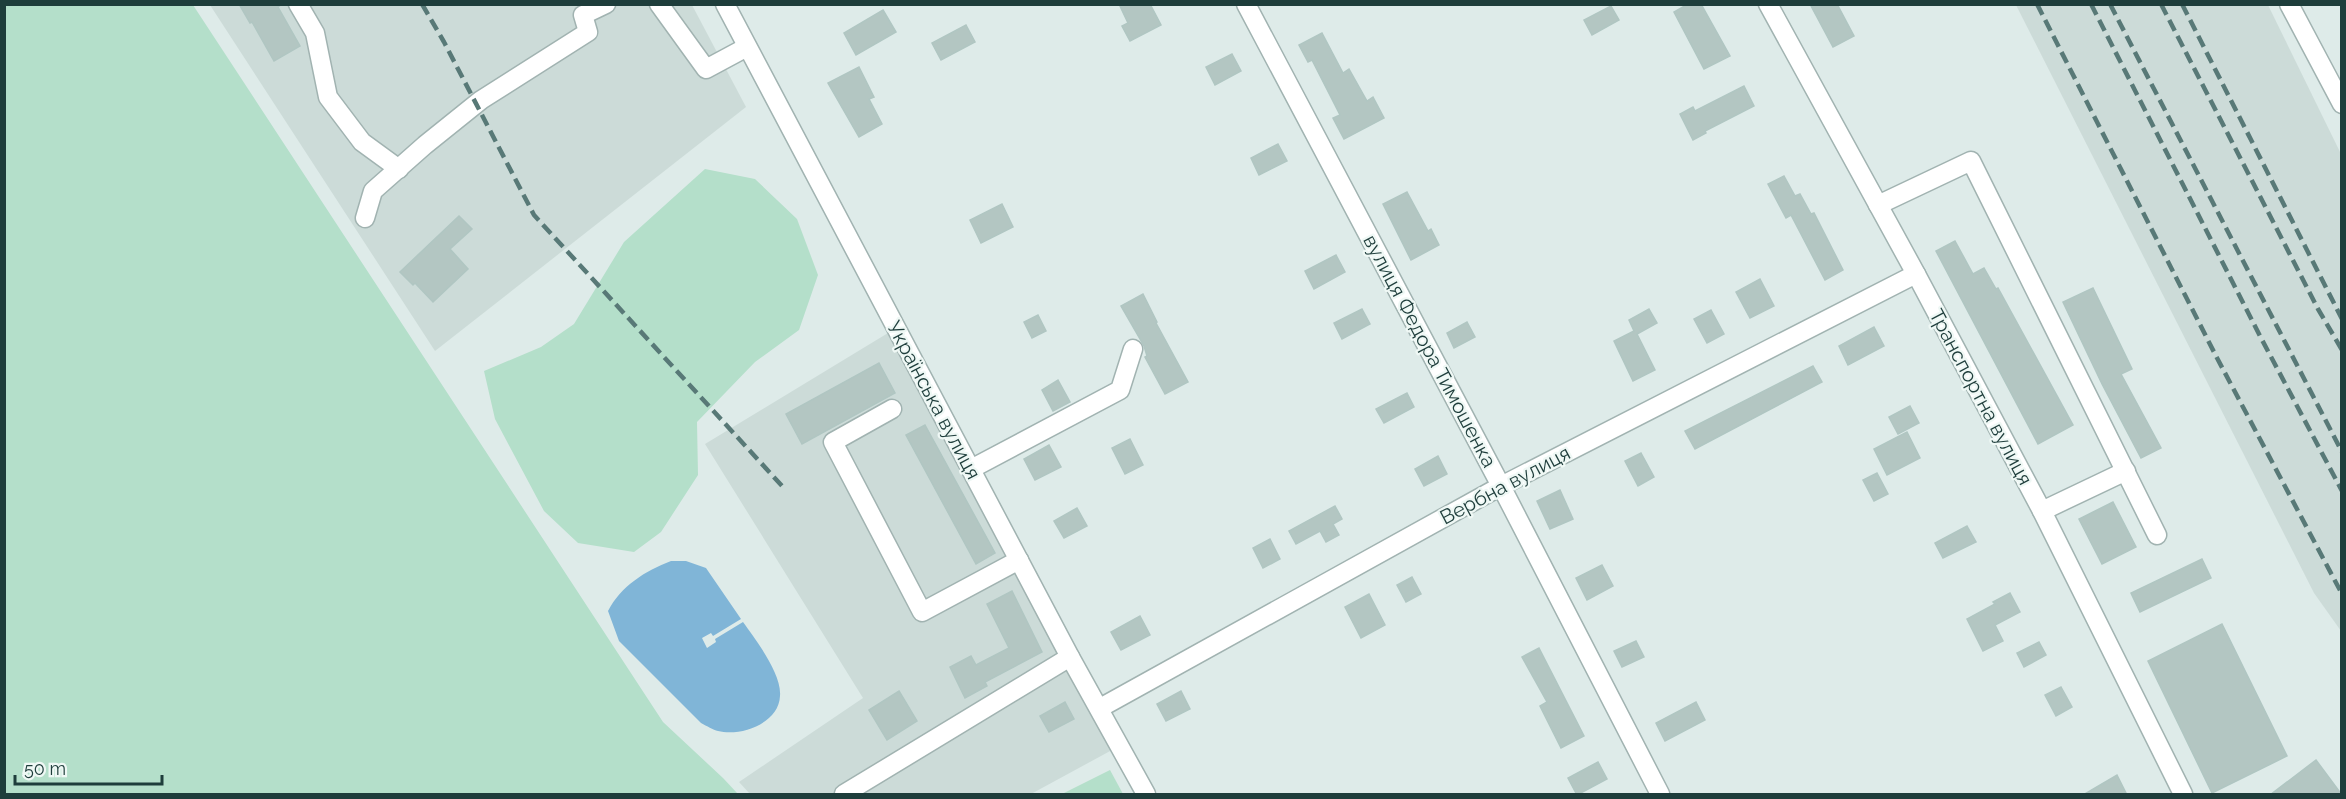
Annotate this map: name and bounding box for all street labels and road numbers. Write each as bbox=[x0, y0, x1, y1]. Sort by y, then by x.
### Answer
street label: вулиця Федора Тимошенка bbox=[1358, 231, 1502, 471]
street label: Транспортна вулиця bbox=[1924, 305, 2038, 489]
street label: Українська вулиця bbox=[882, 317, 986, 483]
street label: Вербна вулиця bbox=[1436, 441, 1574, 529]

